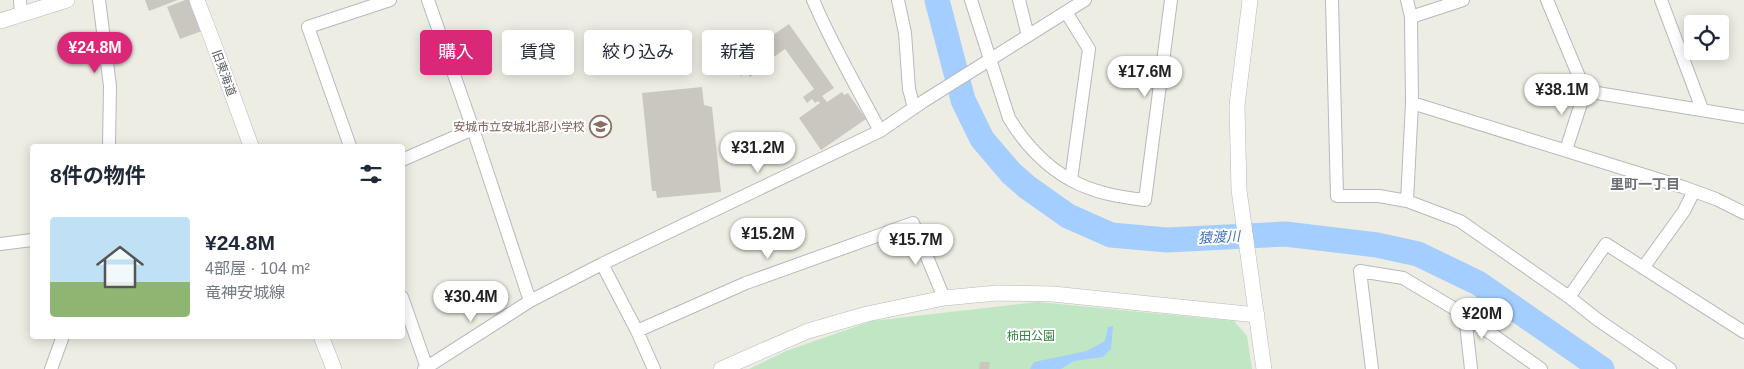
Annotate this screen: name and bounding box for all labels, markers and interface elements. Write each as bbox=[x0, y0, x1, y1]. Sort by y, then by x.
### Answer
map controls bbox=[1684, 15, 1729, 60]
button: locate bbox=[1684, 15, 1729, 60]
chip: 購入 bbox=[420, 30, 492, 75]
chip: 賃貸 bbox=[502, 30, 574, 75]
chip: 絞り込み bbox=[584, 30, 692, 75]
chip: 新着 bbox=[702, 30, 774, 75]
pin: ¥24.8M bbox=[54, 32, 136, 74]
text: ¥24.8M bbox=[68, 39, 122, 56]
street label: 旧東海道 bbox=[209, 48, 239, 98]
pin: ¥17.6M bbox=[1104, 56, 1186, 98]
text: ¥17.6M bbox=[1118, 63, 1172, 80]
pin: ¥38.1M bbox=[1521, 74, 1603, 116]
text: ¥38.1M bbox=[1535, 81, 1589, 98]
school or university icon: 安城市立安城北部小学校 bbox=[589, 115, 613, 139]
place label: 安城市立安城北部小学校 bbox=[453, 120, 585, 134]
pin: ¥31.2M bbox=[717, 132, 799, 174]
text: ¥31.2M bbox=[731, 139, 785, 156]
icon: filters bbox=[357, 160, 385, 188]
text: 8件の物件 bbox=[50, 164, 146, 187]
district label: 里町一丁目 bbox=[1610, 176, 1680, 192]
pin: ¥15.2M bbox=[727, 218, 809, 260]
pin: ¥15.7M bbox=[875, 224, 957, 266]
text: ¥15.2M bbox=[741, 225, 795, 242]
water label: 猿渡川 bbox=[1198, 228, 1242, 246]
text: ¥24.8M bbox=[205, 231, 275, 254]
text: ¥15.7M bbox=[889, 231, 943, 248]
icon: home bbox=[90, 237, 150, 297]
text: 4部屋 · 104 m² bbox=[205, 260, 310, 277]
pin: ¥30.4M bbox=[430, 280, 512, 323]
text: 竜神安城線 bbox=[205, 284, 285, 301]
text: ¥30.4M bbox=[444, 288, 498, 305]
pin: ¥20M bbox=[1452, 298, 1512, 340]
text: ¥20M bbox=[1462, 305, 1502, 322]
park label: 柿田公園 bbox=[1007, 329, 1055, 343]

